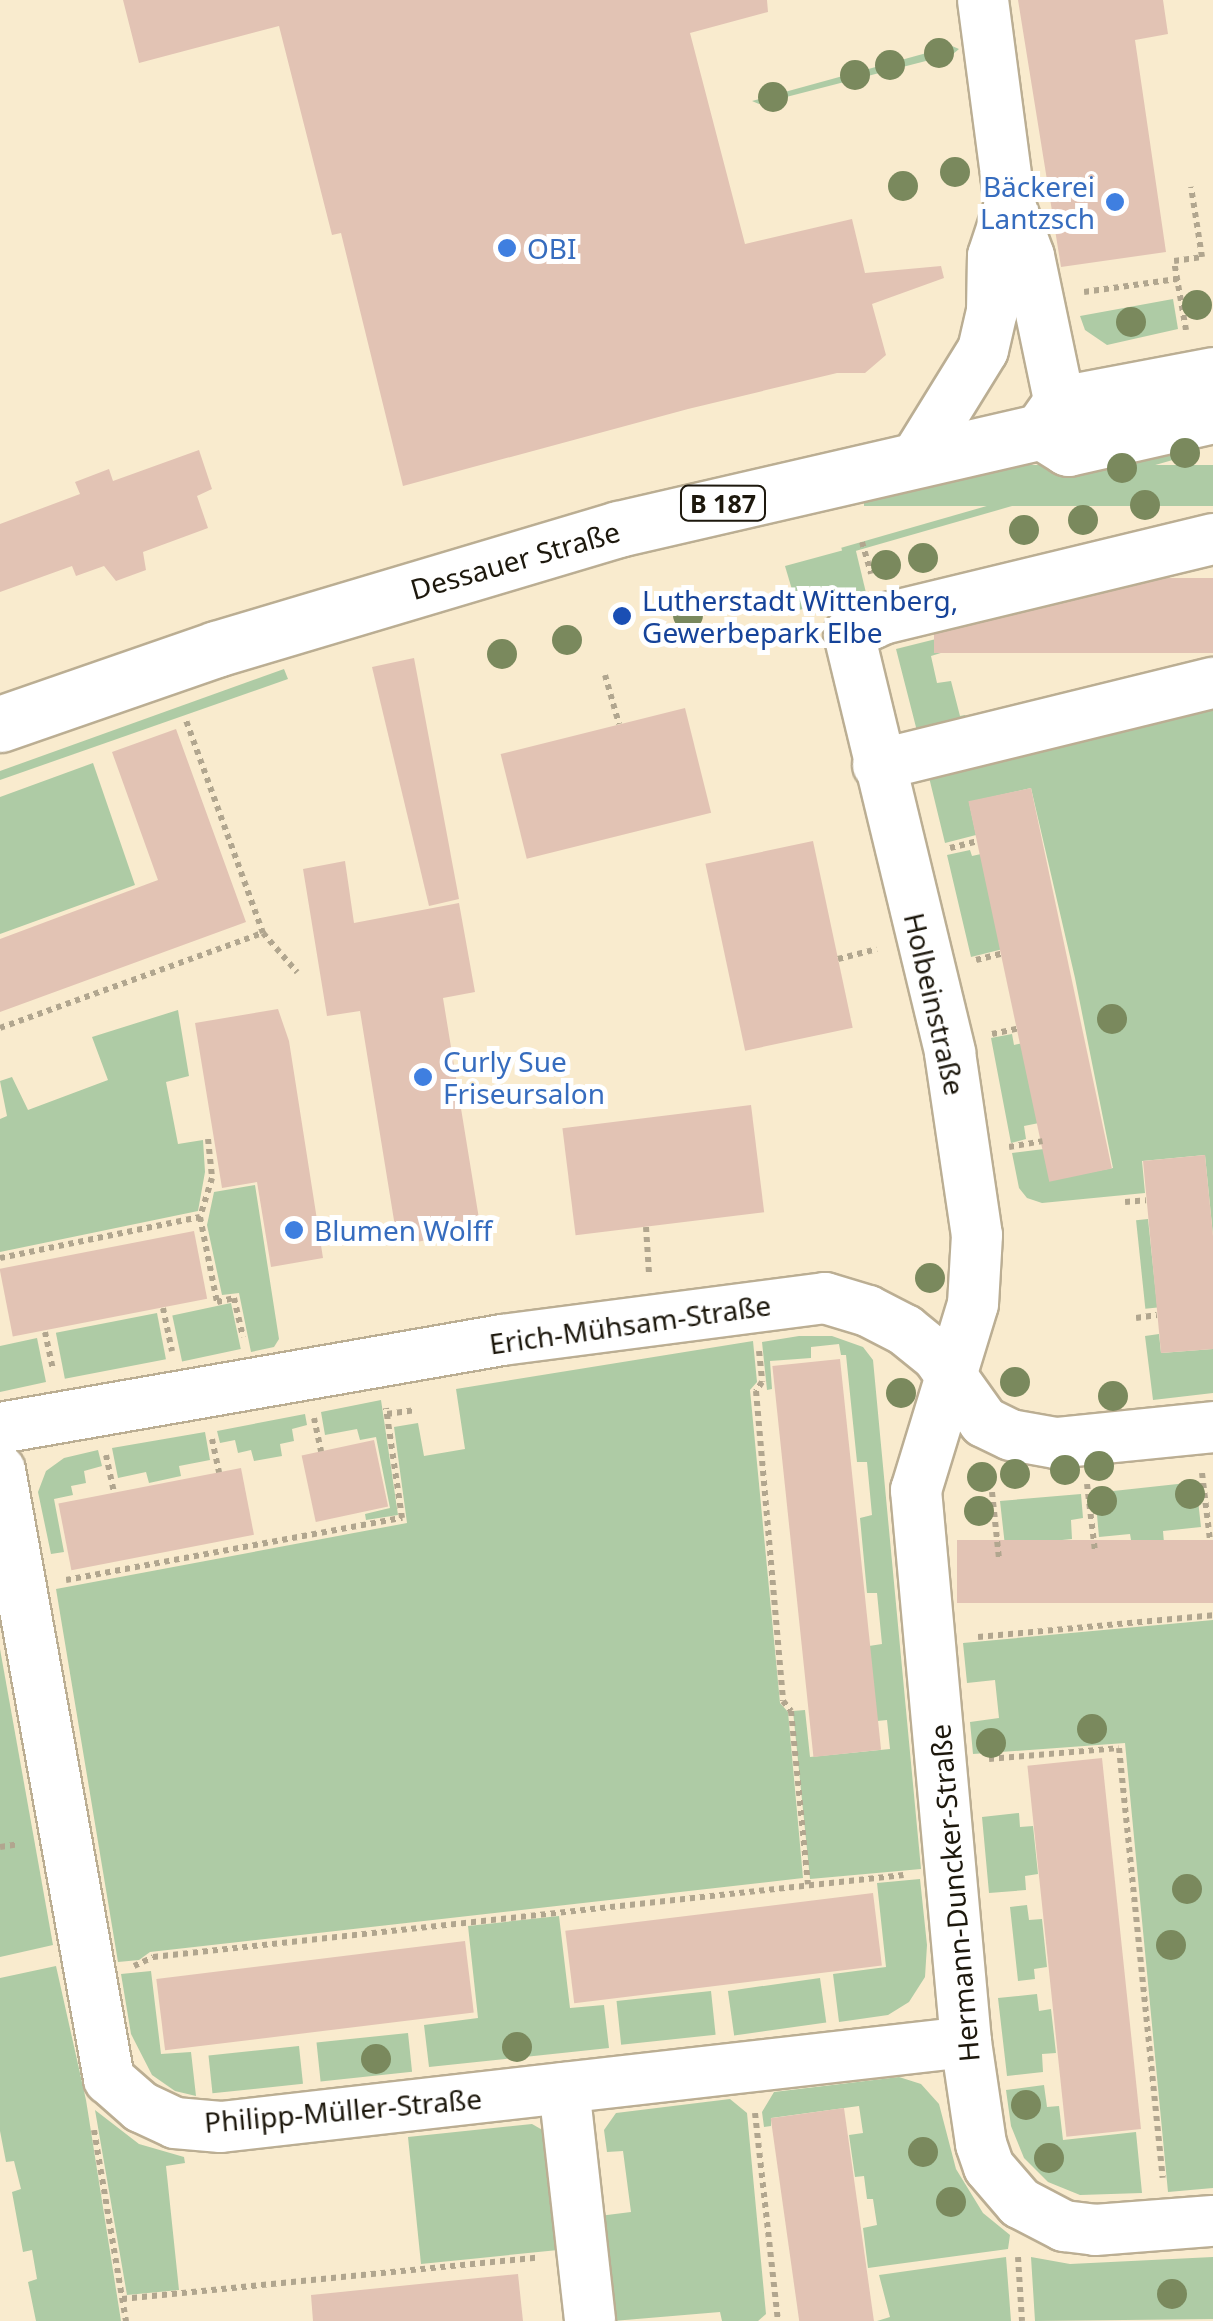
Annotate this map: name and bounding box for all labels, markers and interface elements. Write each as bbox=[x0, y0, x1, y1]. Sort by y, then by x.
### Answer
place label: Bäckerei Lantzsch bbox=[980, 169, 1095, 235]
marker: Bäckerei Lantzsch bbox=[1104, 191, 1126, 213]
place label: OBI bbox=[527, 231, 577, 265]
marker: OBI bbox=[496, 237, 518, 259]
road number: B 187 bbox=[678, 483, 768, 523]
street label: Dessauer Straße bbox=[406, 514, 624, 606]
place label: Lutherstadt Wittenberg, Gewerbepark Elbe bbox=[642, 583, 958, 649]
marker: Lutherstadt Wittenberg, Gewerbepark Elbe bbox=[611, 605, 633, 627]
street label: Holbeinstraße bbox=[898, 910, 972, 1098]
place label: Curly Sue Friseursalon bbox=[443, 1044, 605, 1110]
marker: Curly Sue Friseursalon bbox=[412, 1066, 434, 1088]
place label: Blumen Wolff bbox=[314, 1213, 492, 1247]
marker: Blumen Wolff bbox=[283, 1219, 305, 1241]
street label: Erich-Mühsam-Straße bbox=[487, 1288, 773, 1360]
street label: Hermann-Duncker-Straße bbox=[922, 1723, 986, 2063]
street label: Philipp-Müller-Straße bbox=[203, 2081, 483, 2139]

